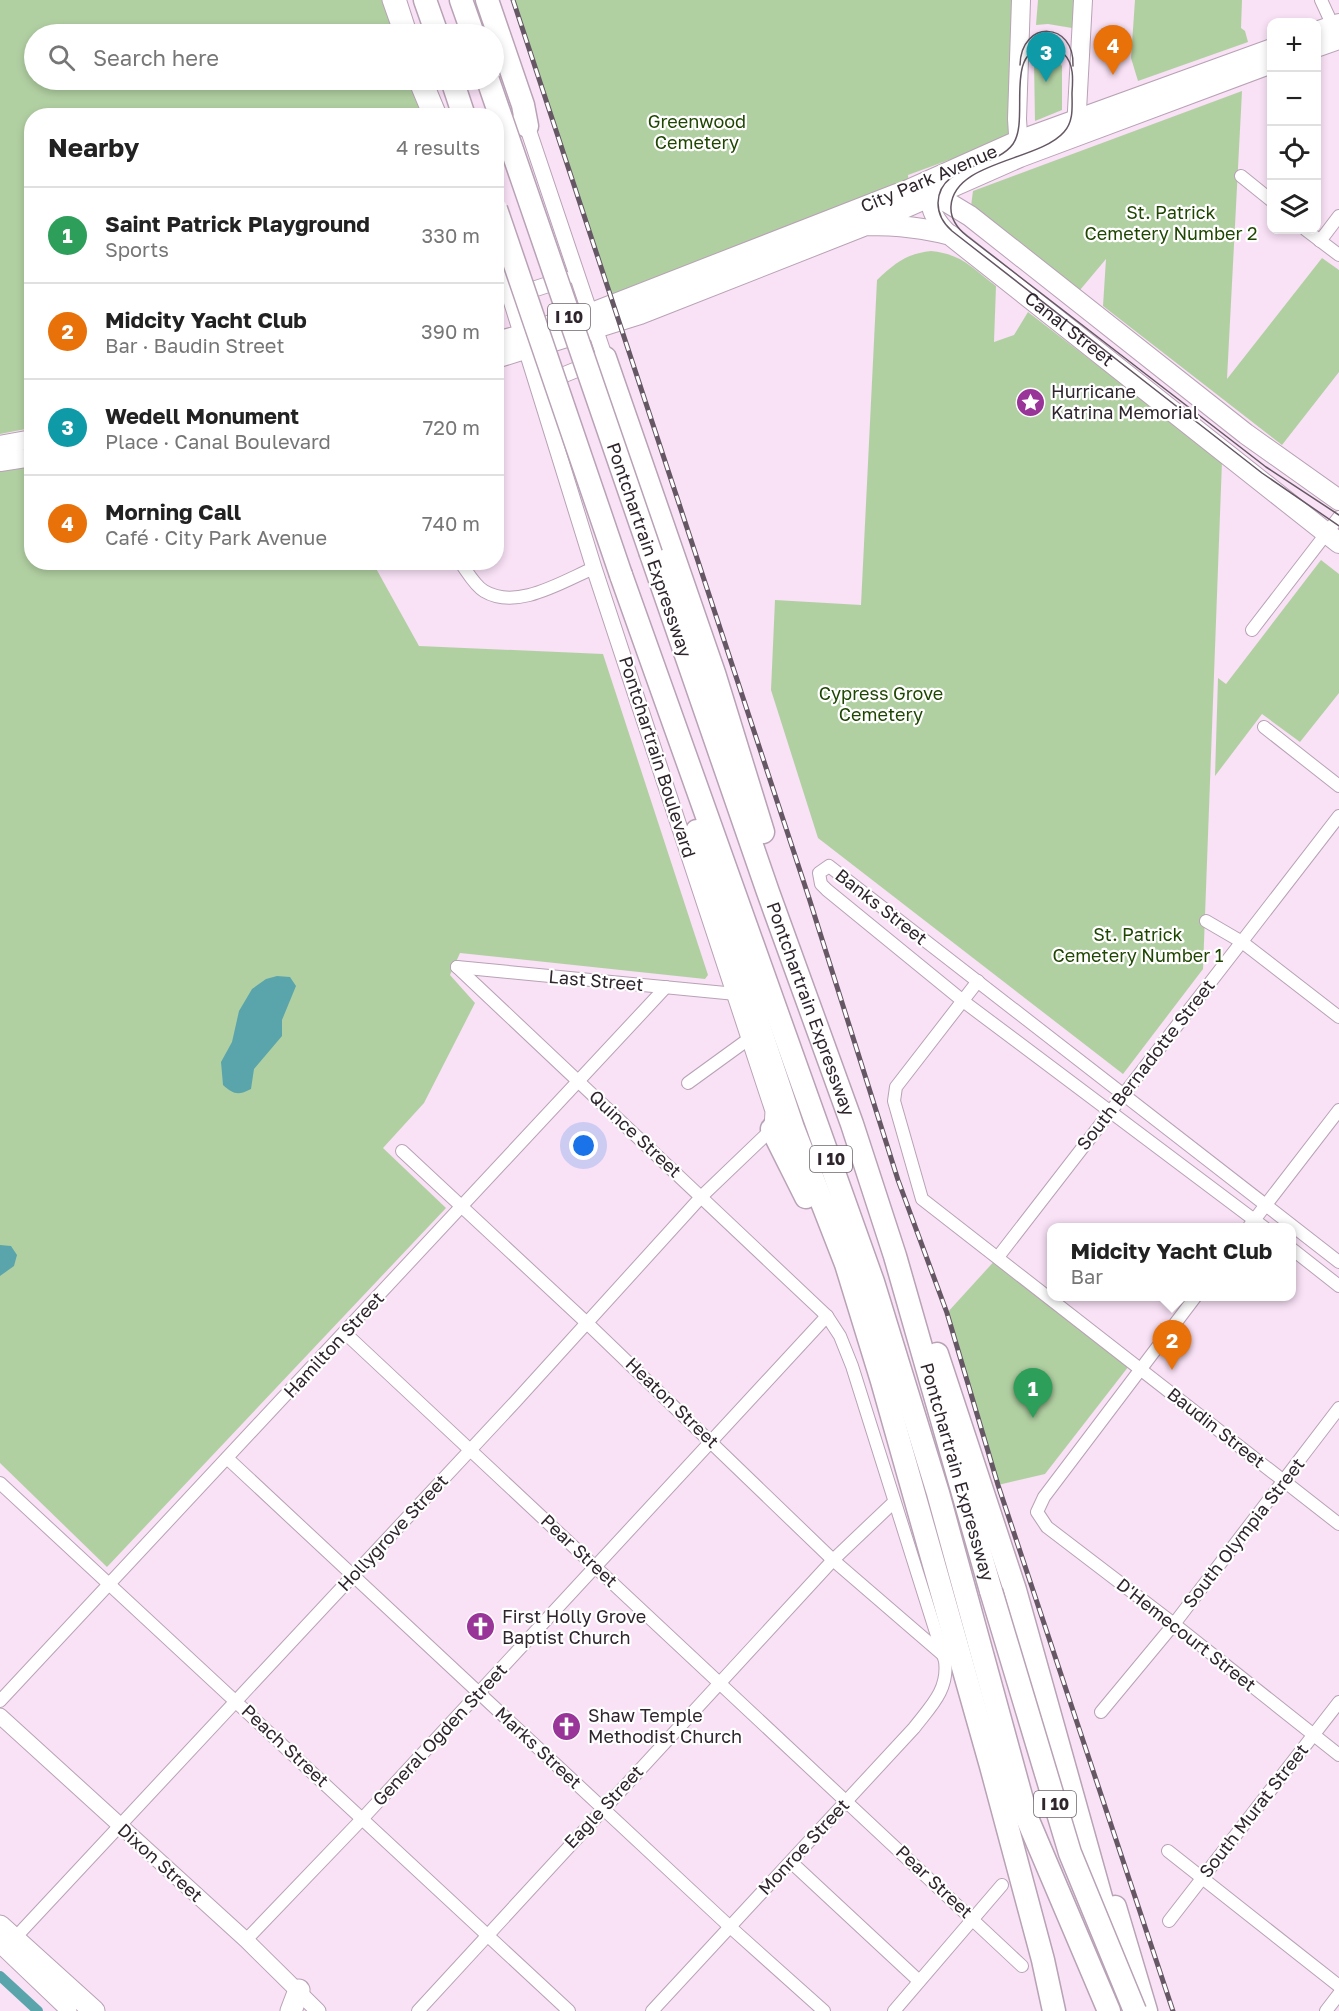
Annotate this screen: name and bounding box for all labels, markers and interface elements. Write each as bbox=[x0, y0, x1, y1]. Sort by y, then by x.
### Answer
map controls bbox=[1267, 18, 1321, 234]
button: + bbox=[1267, 18, 1321, 72]
search box bbox=[24, 24, 504, 90]
pin: 4 bbox=[1094, 26, 1132, 75]
pin: 3 bbox=[1026, 32, 1066, 82]
icon: search bbox=[45, 41, 78, 74]
text: Search here bbox=[93, 44, 219, 71]
button: − bbox=[1267, 72, 1321, 126]
park label: Greenwood Cemetery bbox=[648, 110, 746, 153]
button: locate bbox=[1267, 126, 1321, 180]
text: Nearby bbox=[48, 132, 139, 163]
text: 4 results bbox=[396, 135, 480, 159]
street label: City Park Avenue bbox=[857, 139, 1000, 217]
button: layers bbox=[1267, 180, 1321, 234]
park label: St. Patrick Cemetery Number 2 bbox=[1085, 201, 1257, 244]
text: Saint Patrick Playground bbox=[105, 210, 370, 237]
text: 1 bbox=[62, 223, 73, 247]
text: 330 m bbox=[422, 223, 480, 247]
text: Sports bbox=[105, 237, 169, 261]
street label: Canal Street bbox=[1021, 286, 1118, 370]
road number: I 10 bbox=[548, 304, 590, 330]
text: Midcity Yacht Club bbox=[105, 306, 307, 333]
text: 2 bbox=[61, 319, 74, 343]
text: 390 m bbox=[421, 319, 480, 343]
text: Bar · Baudin Street bbox=[105, 333, 284, 357]
place label: Hurricane Katrina Memorial bbox=[1051, 380, 1199, 423]
place icon: Hurricane Katrina Memorial bbox=[1014, 386, 1046, 418]
text: Wedell Monument bbox=[105, 402, 299, 429]
text: 3 bbox=[61, 415, 74, 439]
text: 720 m bbox=[423, 415, 480, 439]
text: Place · Canal Boulevard bbox=[105, 429, 331, 453]
street label: Pontchartrain Expressway bbox=[603, 439, 697, 660]
text: Morning Call bbox=[105, 498, 241, 525]
text: 4 bbox=[61, 511, 74, 535]
text: 740 m bbox=[422, 511, 480, 535]
text: Café · City Park Avenue bbox=[105, 525, 327, 549]
street label: Pontchartrain Boulevard bbox=[615, 653, 701, 860]
park label: Cypress Grove Cemetery bbox=[819, 682, 943, 725]
street label: Banks Street bbox=[831, 863, 932, 949]
street label: Pontchartrain Expressway bbox=[762, 899, 860, 1119]
park label: St. Patrick Cemetery Number 1 bbox=[1052, 923, 1224, 966]
street label: Last Street bbox=[548, 965, 644, 995]
street label: South Bernadotte Street bbox=[1072, 974, 1219, 1154]
street label: Quince Street bbox=[585, 1085, 686, 1182]
your location bbox=[569, 1131, 598, 1160]
road number: I 10 bbox=[810, 1146, 852, 1172]
popup bbox=[1047, 1223, 1296, 1301]
text: Midcity Yacht Club bbox=[1071, 1237, 1272, 1264]
text: Bar bbox=[1071, 1264, 1103, 1288]
street label: Hamilton Street bbox=[279, 1287, 388, 1402]
pin: 2 bbox=[1152, 1320, 1192, 1370]
street label: Heaton Street bbox=[622, 1352, 724, 1452]
street label: Pontchartrain Expressway bbox=[916, 1360, 1000, 1583]
pin: 1 bbox=[1014, 1368, 1052, 1418]
street label: Baudin Street bbox=[1163, 1382, 1270, 1472]
street label: South Olympia Street bbox=[1178, 1453, 1309, 1612]
street label: Hollygrove Street bbox=[333, 1469, 452, 1595]
street label: Pear Street bbox=[537, 1509, 623, 1591]
street label: D'Hemecourt Street bbox=[1112, 1573, 1261, 1695]
place label: First Holly Grove Baptist Church bbox=[502, 1605, 646, 1648]
church icon: First Holly Grove Baptist Church bbox=[465, 1611, 497, 1643]
street label: General Ogden Street bbox=[368, 1659, 511, 1810]
street label: Peach Street bbox=[238, 1699, 334, 1791]
street label: Marks Street bbox=[491, 1702, 586, 1793]
place label: Shaw Temple Methodist Church bbox=[588, 1704, 742, 1747]
church icon: Shaw Temple Methodist Church bbox=[551, 1710, 583, 1742]
street label: South Murat Street bbox=[1194, 1739, 1312, 1882]
street label: Eagle Street bbox=[559, 1760, 647, 1853]
road number: I 10 bbox=[1034, 1791, 1076, 1817]
street label: Monroe Street bbox=[753, 1794, 853, 1899]
street label: Dixon Street bbox=[114, 1818, 208, 1906]
street label: Pear Street bbox=[892, 1840, 978, 1922]

